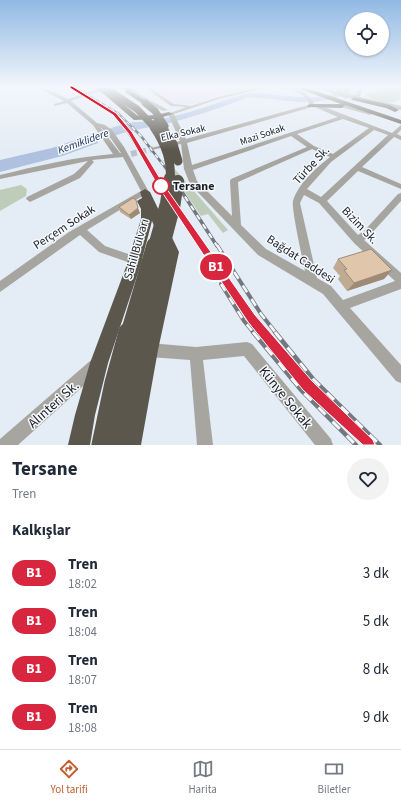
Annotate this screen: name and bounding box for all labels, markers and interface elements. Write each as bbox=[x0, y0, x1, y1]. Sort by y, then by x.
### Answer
map controls bbox=[345, 12, 389, 56]
button: locate bbox=[345, 12, 389, 56]
street label: Elka Sokak bbox=[160, 121, 207, 145]
street label: Mazi Sokak bbox=[238, 121, 287, 149]
water label: Kemiklidere bbox=[56, 125, 111, 158]
street label: Türbe Sk. bbox=[289, 142, 334, 188]
marker: Tersane bbox=[152, 177, 170, 195]
place label: Tersane bbox=[173, 178, 214, 195]
street label: Perçem Sokak bbox=[30, 201, 99, 254]
street label: Bizim Sk. bbox=[338, 203, 382, 248]
street label: Sahil Bulvarı bbox=[120, 217, 153, 282]
street label: Bağdat Caddesi bbox=[263, 231, 338, 288]
line badge: B1 bbox=[198, 254, 234, 280]
text: B1 bbox=[208, 257, 224, 277]
street label: Künye Sokak bbox=[254, 362, 317, 433]
street label: Alınteri Sk. bbox=[24, 376, 84, 433]
text: Tersane bbox=[12, 456, 78, 483]
button: heart bbox=[347, 458, 389, 500]
text: Tren bbox=[12, 485, 36, 503]
text: Kalkışlar bbox=[12, 520, 71, 541]
text: Tren bbox=[68, 554, 98, 575]
text: B1 bbox=[26, 563, 42, 583]
text: 3 dk bbox=[363, 563, 389, 584]
text: 18:02 bbox=[68, 575, 97, 593]
text: Tren bbox=[68, 602, 98, 623]
text: B1 bbox=[26, 611, 42, 631]
text: 5 dk bbox=[363, 611, 389, 632]
text: 18:04 bbox=[68, 623, 97, 641]
text: Tren bbox=[68, 650, 98, 671]
text: B1 bbox=[26, 659, 42, 679]
text: 8 dk bbox=[363, 659, 389, 680]
text: 18:07 bbox=[68, 671, 97, 689]
text: Tren bbox=[68, 698, 98, 719]
text: B1 bbox=[26, 707, 42, 727]
text: 9 dk bbox=[363, 707, 389, 728]
text: 18:08 bbox=[68, 719, 97, 737]
tab: Yol tarifi bbox=[50, 758, 88, 797]
tab: Harita bbox=[188, 758, 217, 797]
tab: Biletler bbox=[317, 758, 351, 797]

